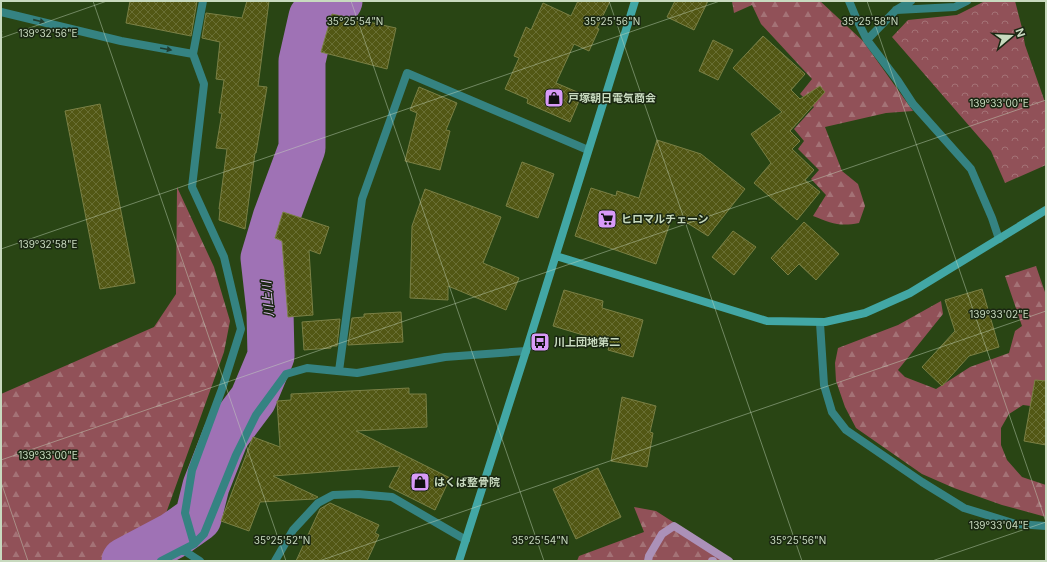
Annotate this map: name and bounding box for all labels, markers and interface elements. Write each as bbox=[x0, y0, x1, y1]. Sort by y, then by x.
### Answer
text: 35°25'54"N bbox=[327, 15, 383, 27]
text: 35°25'56"N bbox=[584, 15, 640, 27]
text: 35°25'58"N bbox=[842, 15, 898, 27]
north arrow bbox=[991, 16, 1031, 56]
one-way arrow bbox=[33, 18, 45, 24]
text: N bbox=[1012, 26, 1028, 39]
text: 139°32'56"E bbox=[18, 27, 78, 39]
one-way arrow bbox=[160, 46, 172, 52]
shop icon: 戸塚朝日電気商会 bbox=[543, 87, 565, 109]
place label: 戸塚朝日電気商会 bbox=[568, 91, 656, 105]
text: 139°33'00"E bbox=[969, 97, 1029, 109]
supermarket icon: ヒロマルチェーン bbox=[596, 208, 618, 230]
place label: ヒロマルチェーン bbox=[621, 212, 708, 226]
text: 139°32'58"E bbox=[18, 238, 78, 250]
water label: 川上川 bbox=[258, 278, 277, 318]
text: 139°33'02"E bbox=[969, 308, 1029, 320]
bus stop icon: 川上団地第二 bbox=[529, 331, 551, 353]
place label: 川上団地第二 bbox=[554, 335, 620, 349]
text: 139°33'00"E bbox=[18, 449, 78, 461]
shop icon: はくば整骨院 bbox=[409, 471, 431, 493]
place label: はくば整骨院 bbox=[434, 475, 500, 489]
text: 139°33'04"E bbox=[969, 519, 1029, 531]
text: 35°25'52"N bbox=[254, 534, 310, 546]
text: 35°25'54"N bbox=[512, 534, 568, 546]
text: 35°25'56"N bbox=[770, 534, 826, 546]

